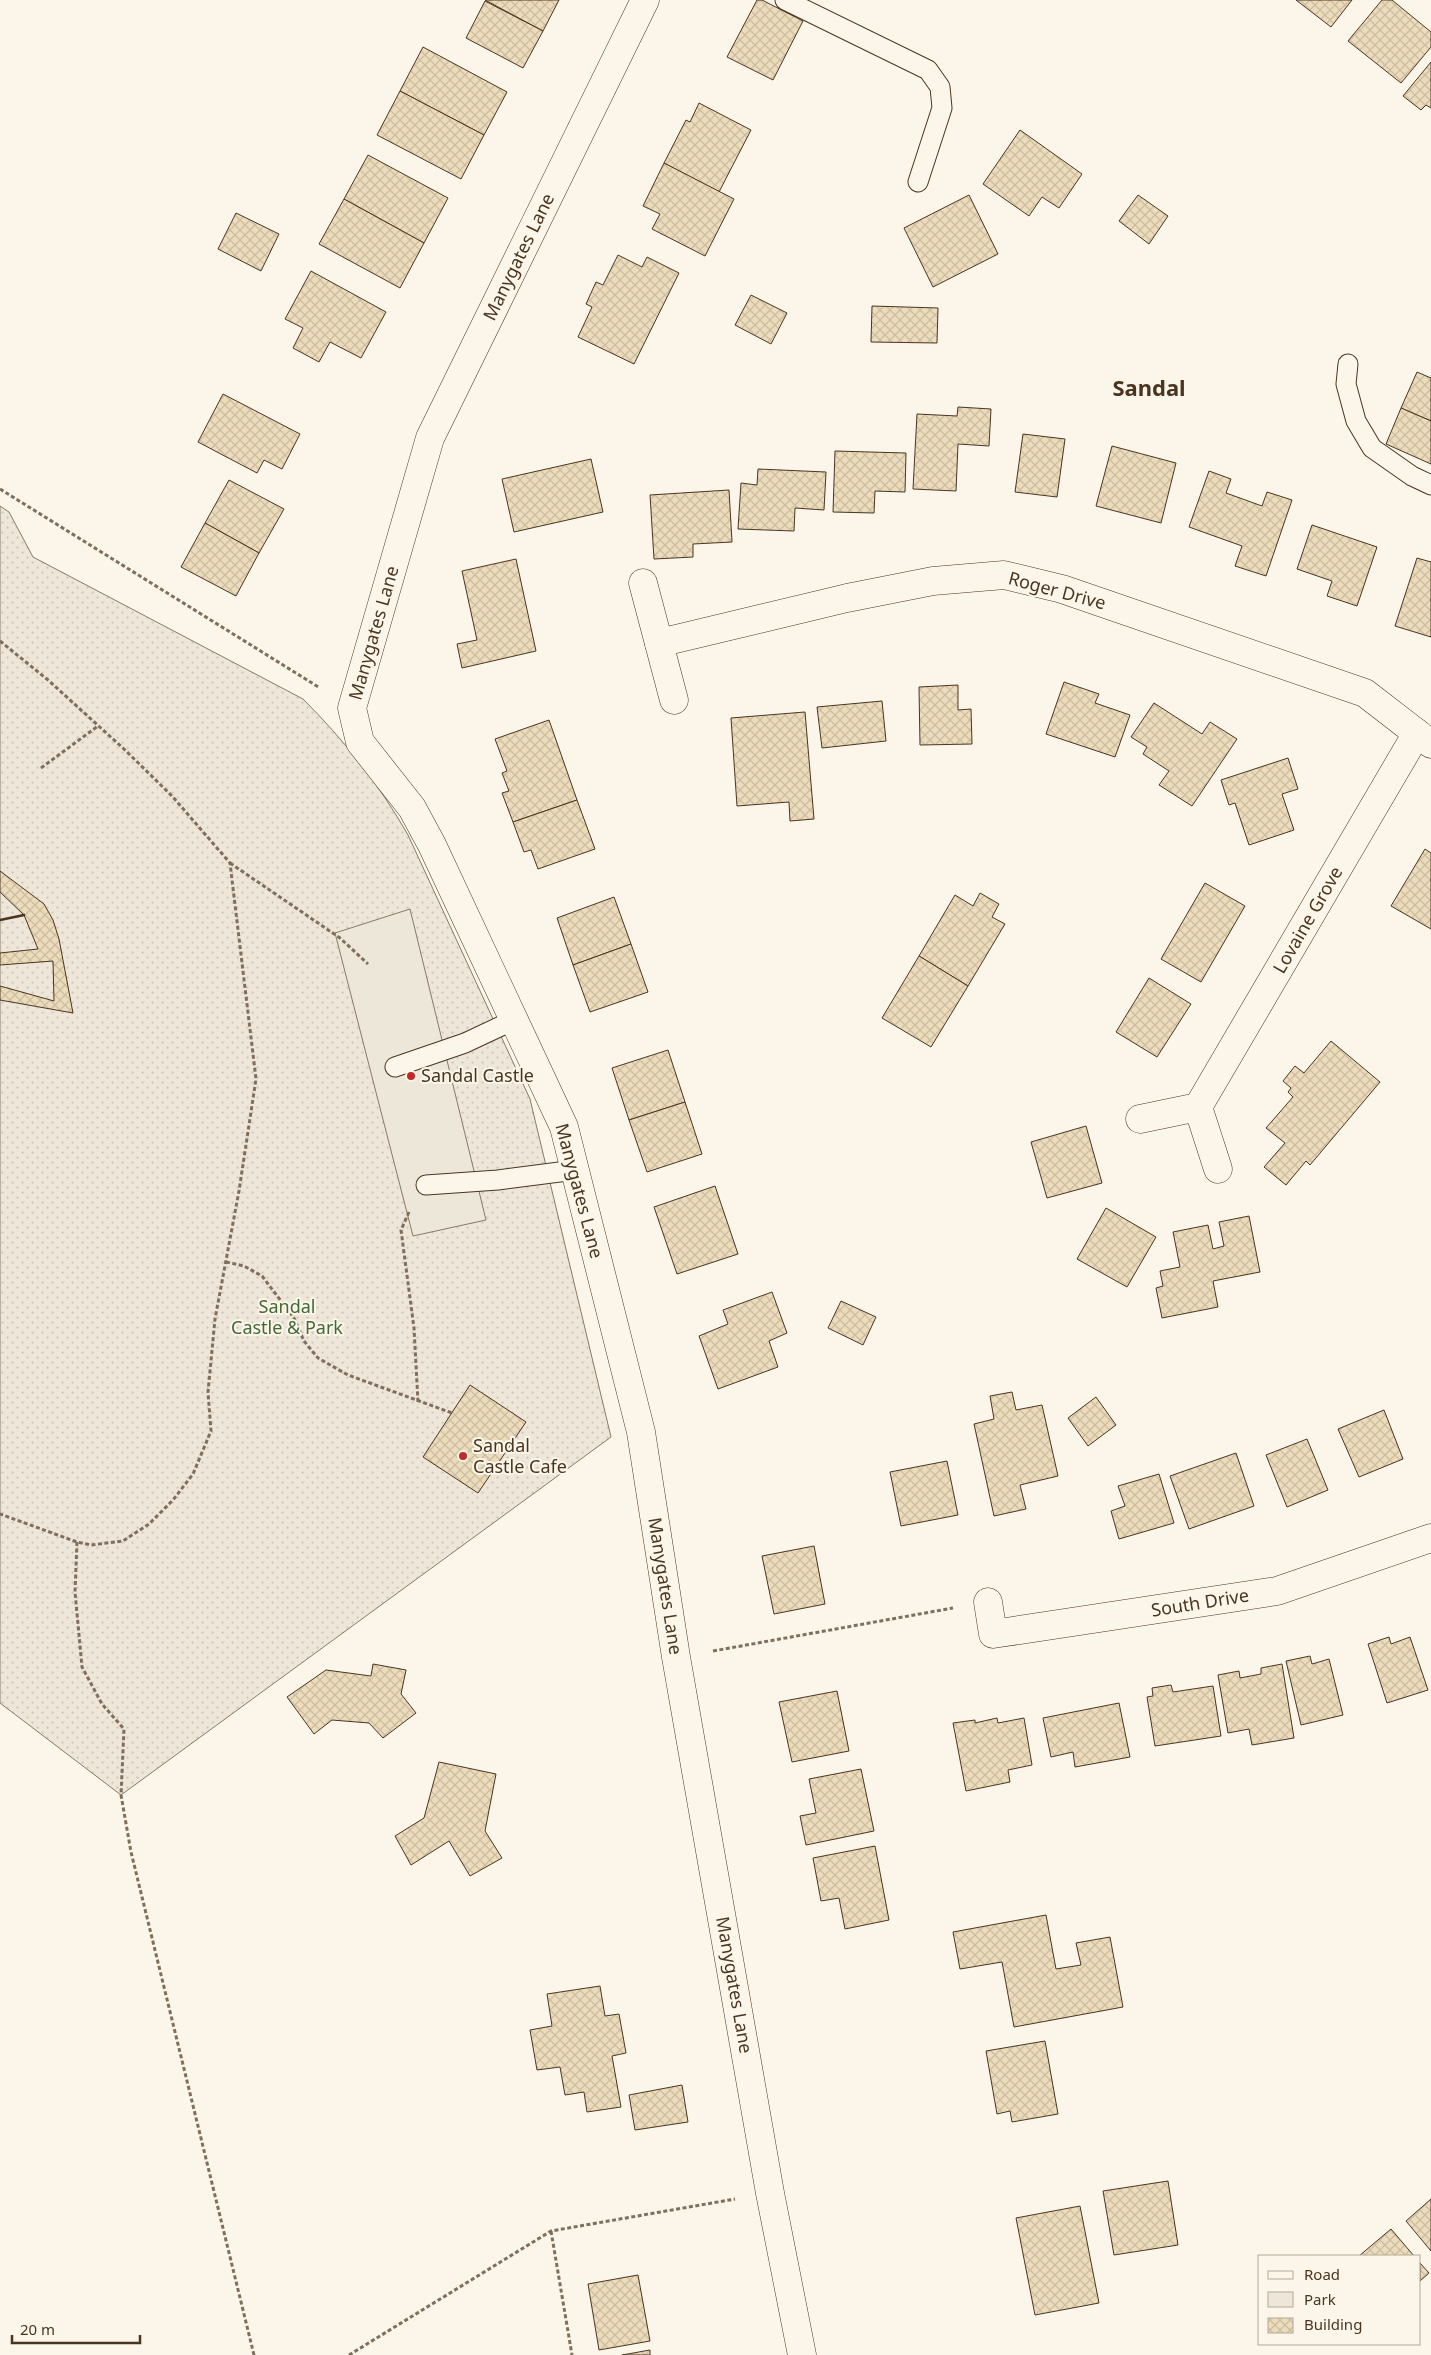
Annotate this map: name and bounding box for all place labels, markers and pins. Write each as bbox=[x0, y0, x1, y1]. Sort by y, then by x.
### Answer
place label: Sandal Castle bbox=[421, 1063, 534, 1087]
marker: Sandal Castle bbox=[405, 1070, 417, 1082]
place label: Sandal Castle Cafe bbox=[473, 1433, 567, 1478]
marker: Sandal Castle Cafe bbox=[457, 1450, 469, 1462]

